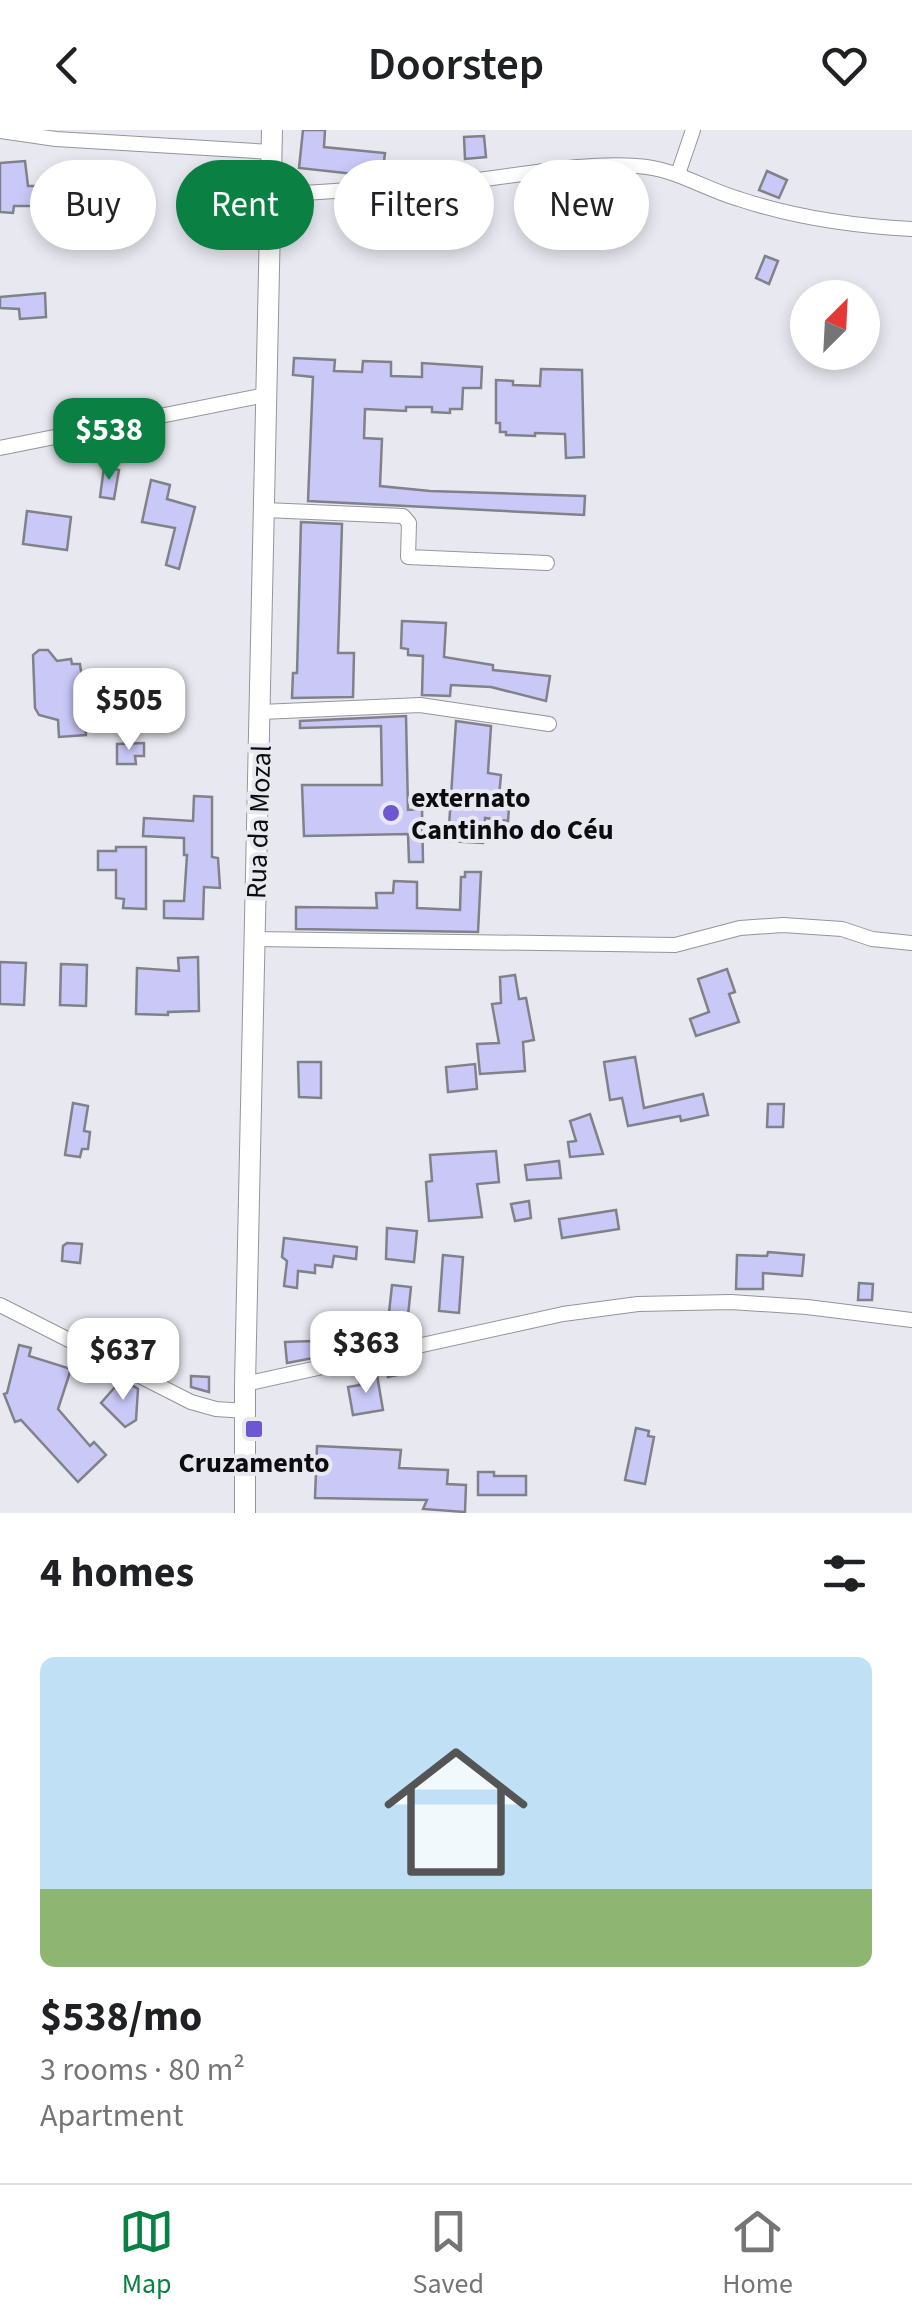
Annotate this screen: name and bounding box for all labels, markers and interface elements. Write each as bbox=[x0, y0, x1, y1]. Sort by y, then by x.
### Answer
text: Doorstep bbox=[368, 33, 544, 97]
icon: back bbox=[40, 38, 95, 93]
icon: heart bbox=[817, 38, 872, 93]
chip: Buy bbox=[30, 160, 156, 250]
chip: Rent bbox=[176, 160, 314, 250]
chip: Filters bbox=[334, 160, 494, 250]
chip: New bbox=[514, 160, 649, 250]
north arrow bbox=[790, 280, 880, 370]
map controls bbox=[790, 280, 880, 370]
pin: $538 bbox=[50, 398, 168, 483]
text: $538 bbox=[75, 407, 143, 453]
pin: $505 bbox=[70, 668, 188, 753]
text: $505 bbox=[95, 677, 163, 723]
street label: Rua da Mozal bbox=[236, 744, 282, 900]
place label: externato Cantinho do Céu bbox=[411, 778, 614, 850]
marker: externato Cantinho do Céu bbox=[380, 802, 402, 824]
pin: $363 bbox=[307, 1311, 425, 1396]
pin: $637 bbox=[64, 1318, 182, 1403]
text: $363 bbox=[332, 1320, 400, 1366]
text: $637 bbox=[89, 1327, 157, 1373]
marker: Cruzamento bbox=[243, 1418, 265, 1440]
place label: Cruzamento bbox=[179, 1443, 329, 1483]
text: 4 homes bbox=[40, 1543, 194, 1603]
icon: filters bbox=[817, 1546, 872, 1601]
icon: home bbox=[366, 1722, 546, 1902]
text: $538/mo bbox=[40, 1987, 202, 2047]
text: 3 rooms · 80 m² bbox=[40, 2047, 245, 2093]
text: Apartment bbox=[40, 2093, 183, 2139]
tab: Map bbox=[119, 2204, 174, 2304]
tab: Saved bbox=[412, 2204, 484, 2304]
tab: Home bbox=[722, 2204, 793, 2304]

